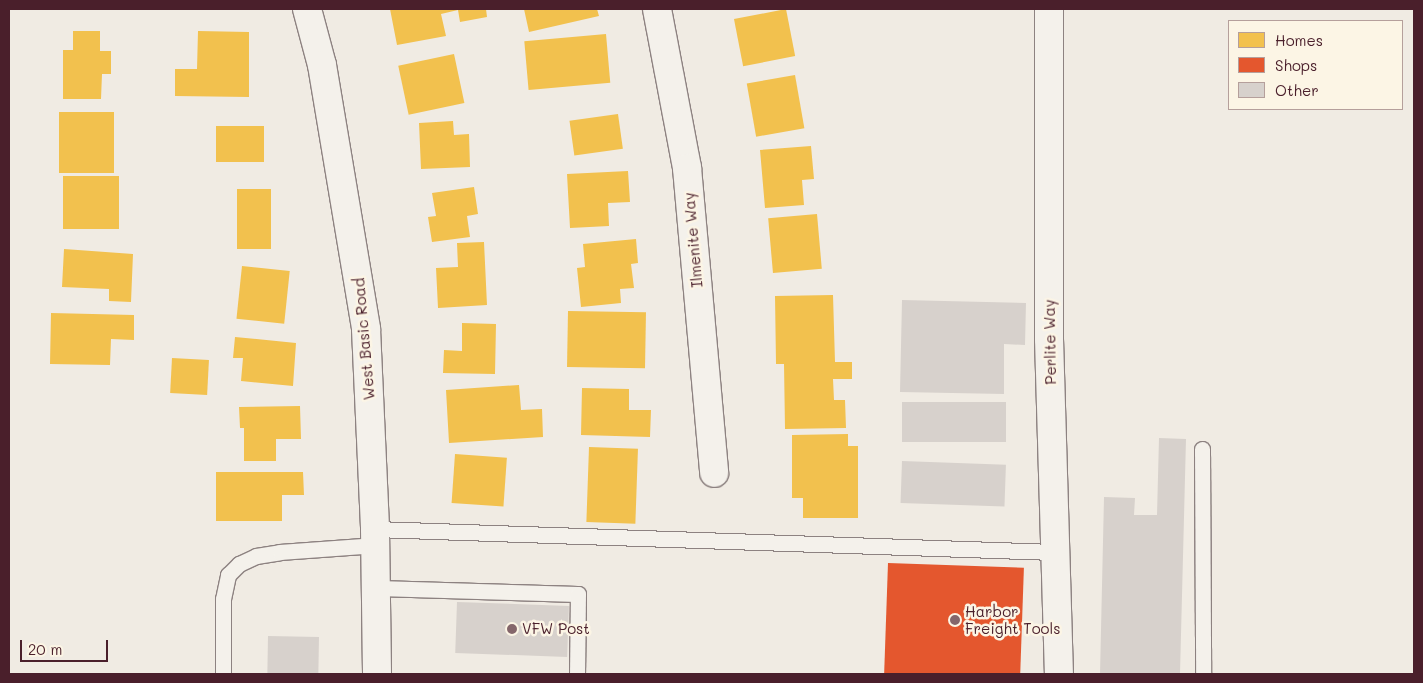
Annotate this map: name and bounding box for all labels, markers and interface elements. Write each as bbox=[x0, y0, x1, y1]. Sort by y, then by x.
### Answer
legend bbox=[1228, 20, 1403, 110]
text: Homes bbox=[1275, 30, 1323, 50]
text: Shops bbox=[1275, 55, 1317, 75]
text: Other bbox=[1275, 80, 1319, 100]
street label: Ilmenite Way bbox=[680, 192, 706, 288]
street label: West Basic Road bbox=[350, 277, 378, 401]
street label: Perlite Way bbox=[1040, 299, 1060, 385]
place label: Harbor Freight Tools bbox=[965, 602, 1061, 637]
marker: Harbor Freight Tools bbox=[949, 614, 961, 626]
place label: VFW Post bbox=[522, 620, 590, 638]
marker: VFW Post bbox=[506, 623, 518, 635]
scale bar bbox=[22, 630, 110, 662]
text: 20 m bbox=[28, 639, 62, 659]

